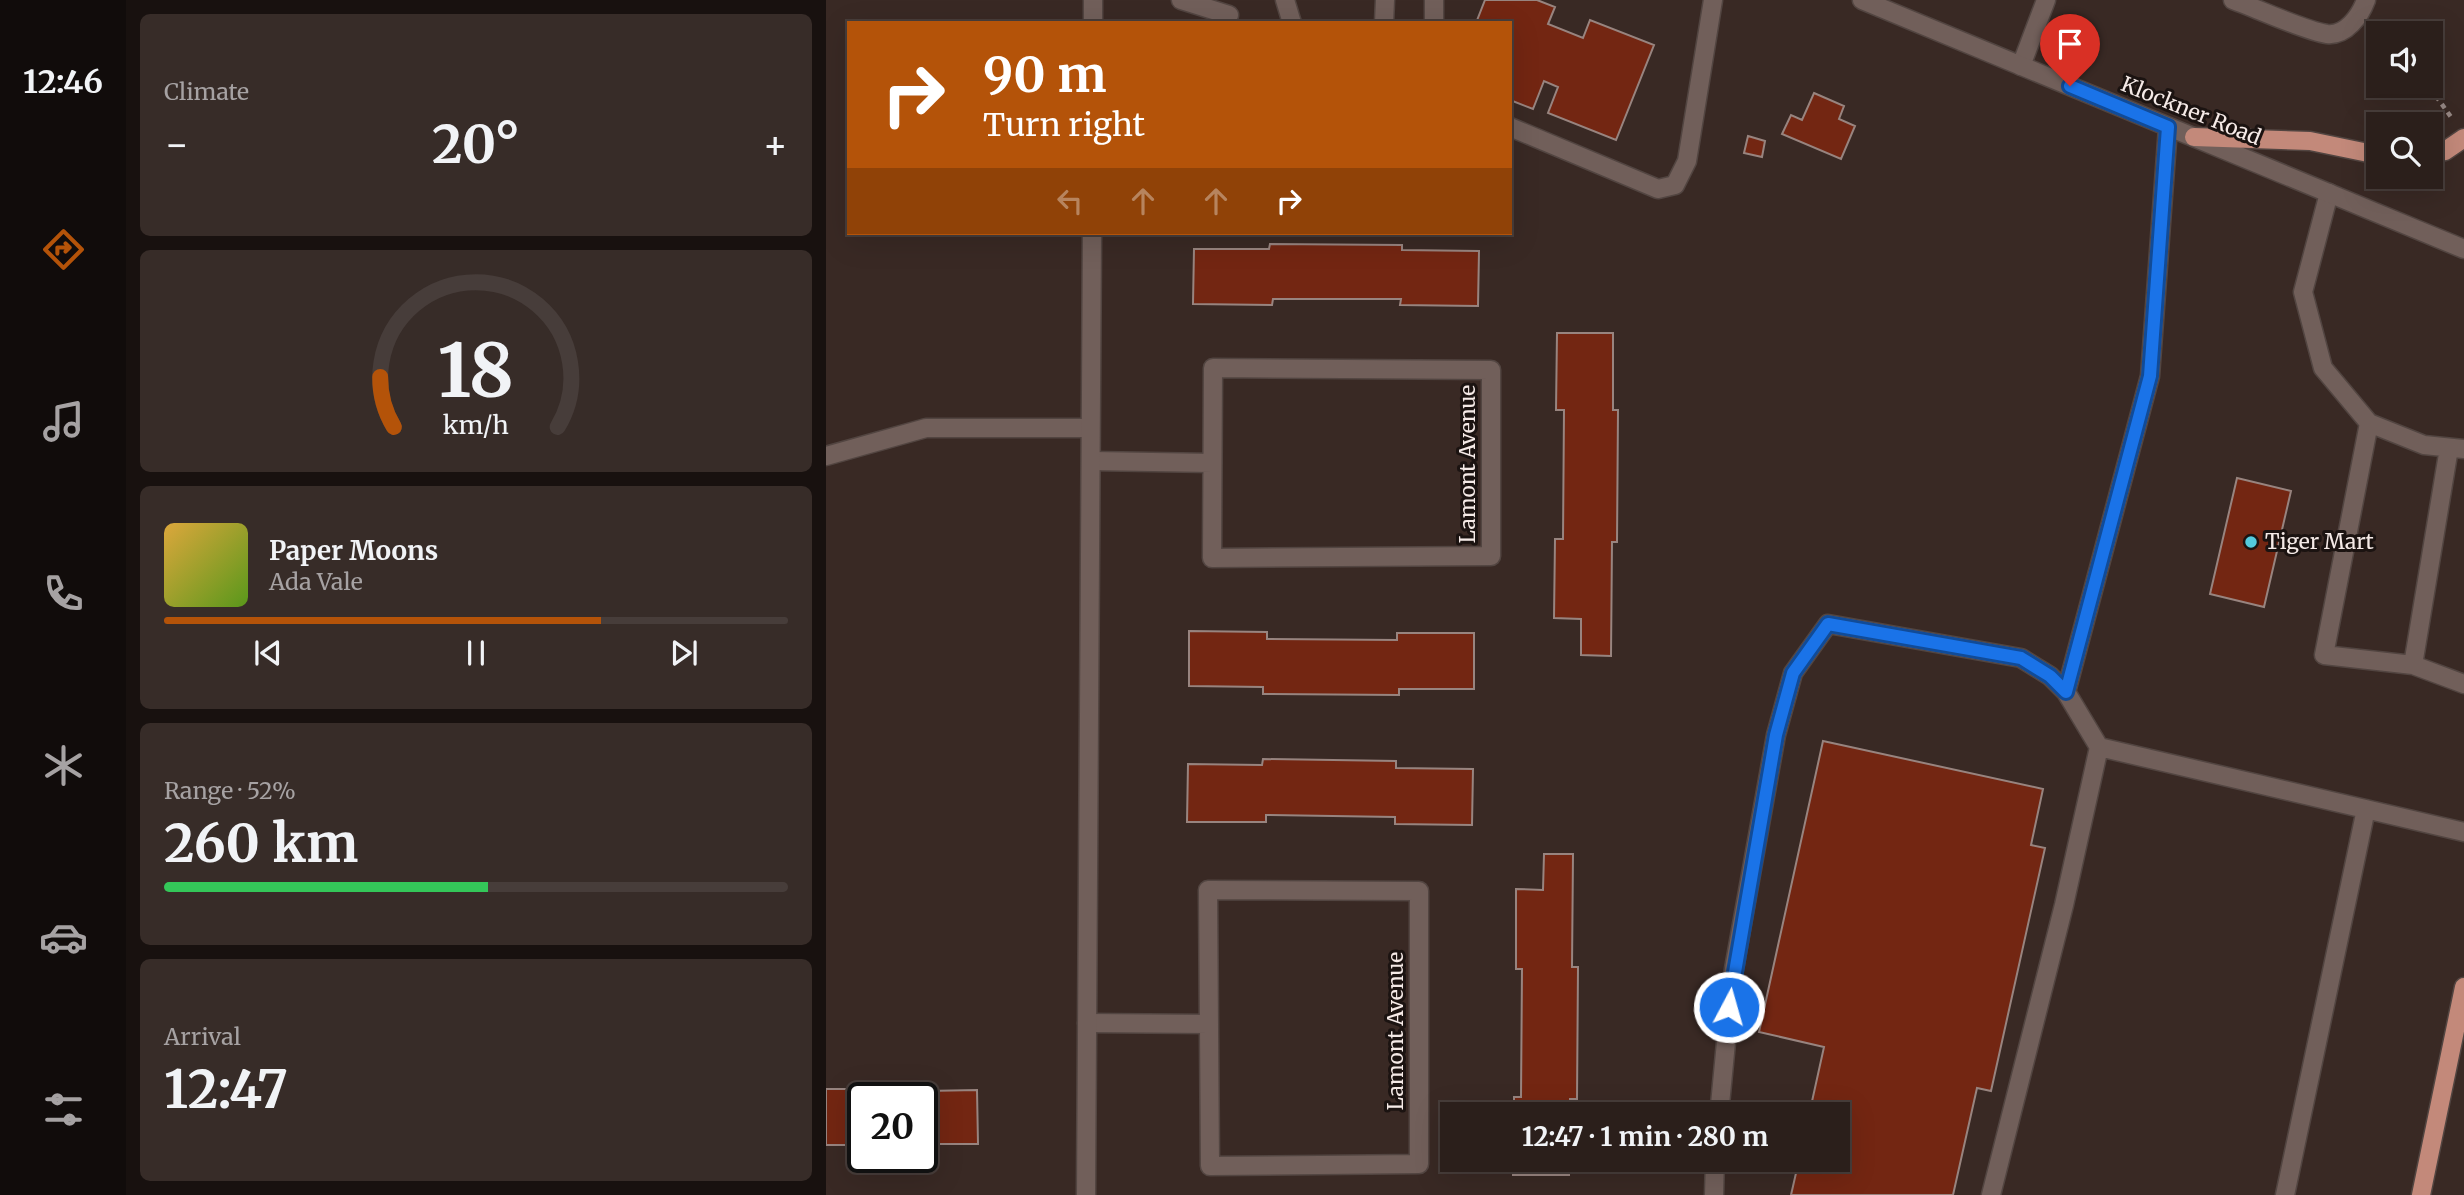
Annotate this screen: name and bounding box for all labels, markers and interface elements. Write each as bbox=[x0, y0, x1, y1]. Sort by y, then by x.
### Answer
pin bbox=[2040, 14, 2100, 86]
map controls bbox=[2366, 21, 2443, 189]
button: sound bbox=[2366, 21, 2443, 98]
icon: arrive bbox=[2051, 25, 2089, 63]
text: 90 m bbox=[983, 44, 1107, 105]
icon: right bbox=[868, 49, 959, 140]
text: 12:46 bbox=[23, 62, 103, 102]
street label: Klockner Road bbox=[2117, 70, 2265, 151]
text: Climate bbox=[164, 77, 249, 106]
text: Turn right bbox=[983, 105, 1145, 145]
text: 20° bbox=[432, 112, 520, 177]
button: search bbox=[2366, 112, 2443, 189]
text: − bbox=[164, 121, 189, 168]
text: + bbox=[763, 121, 788, 168]
icon: left bbox=[1051, 182, 1089, 220]
icon: ahead bbox=[1124, 182, 1162, 220]
icon: ahead bbox=[1197, 182, 1235, 220]
icon: right bbox=[1270, 182, 1308, 220]
icon: directions bbox=[39, 225, 88, 274]
text: 18 bbox=[438, 326, 514, 418]
street label: Lamont Avenue bbox=[1454, 385, 1481, 543]
icon: music bbox=[39, 397, 88, 446]
text: km/h bbox=[443, 409, 509, 441]
place label: Tiger Mart bbox=[2265, 528, 2374, 555]
text: Paper Moons bbox=[269, 534, 438, 567]
marker: Tiger Mart bbox=[2243, 534, 2259, 550]
text: Ada Vale bbox=[269, 567, 363, 596]
icon: phone bbox=[39, 569, 88, 618]
icon: previous bbox=[249, 634, 287, 672]
icon: pause bbox=[457, 634, 495, 672]
icon: next bbox=[665, 634, 703, 672]
icon: climate bbox=[39, 741, 88, 790]
text: Range · 52% bbox=[164, 776, 296, 805]
text: 260 km bbox=[164, 811, 358, 876]
icon: car bbox=[39, 913, 88, 962]
street label: Lamont Avenue bbox=[1382, 952, 1409, 1110]
position arrow bbox=[1692, 970, 1766, 1044]
text: Arrival bbox=[164, 1022, 241, 1051]
text: 12:47 bbox=[164, 1057, 288, 1122]
speed limit sign: 20 bbox=[847, 1082, 938, 1173]
icon: filters bbox=[39, 1085, 88, 1134]
text: 12:47 · 1 min · 280 m bbox=[1522, 1120, 1768, 1153]

